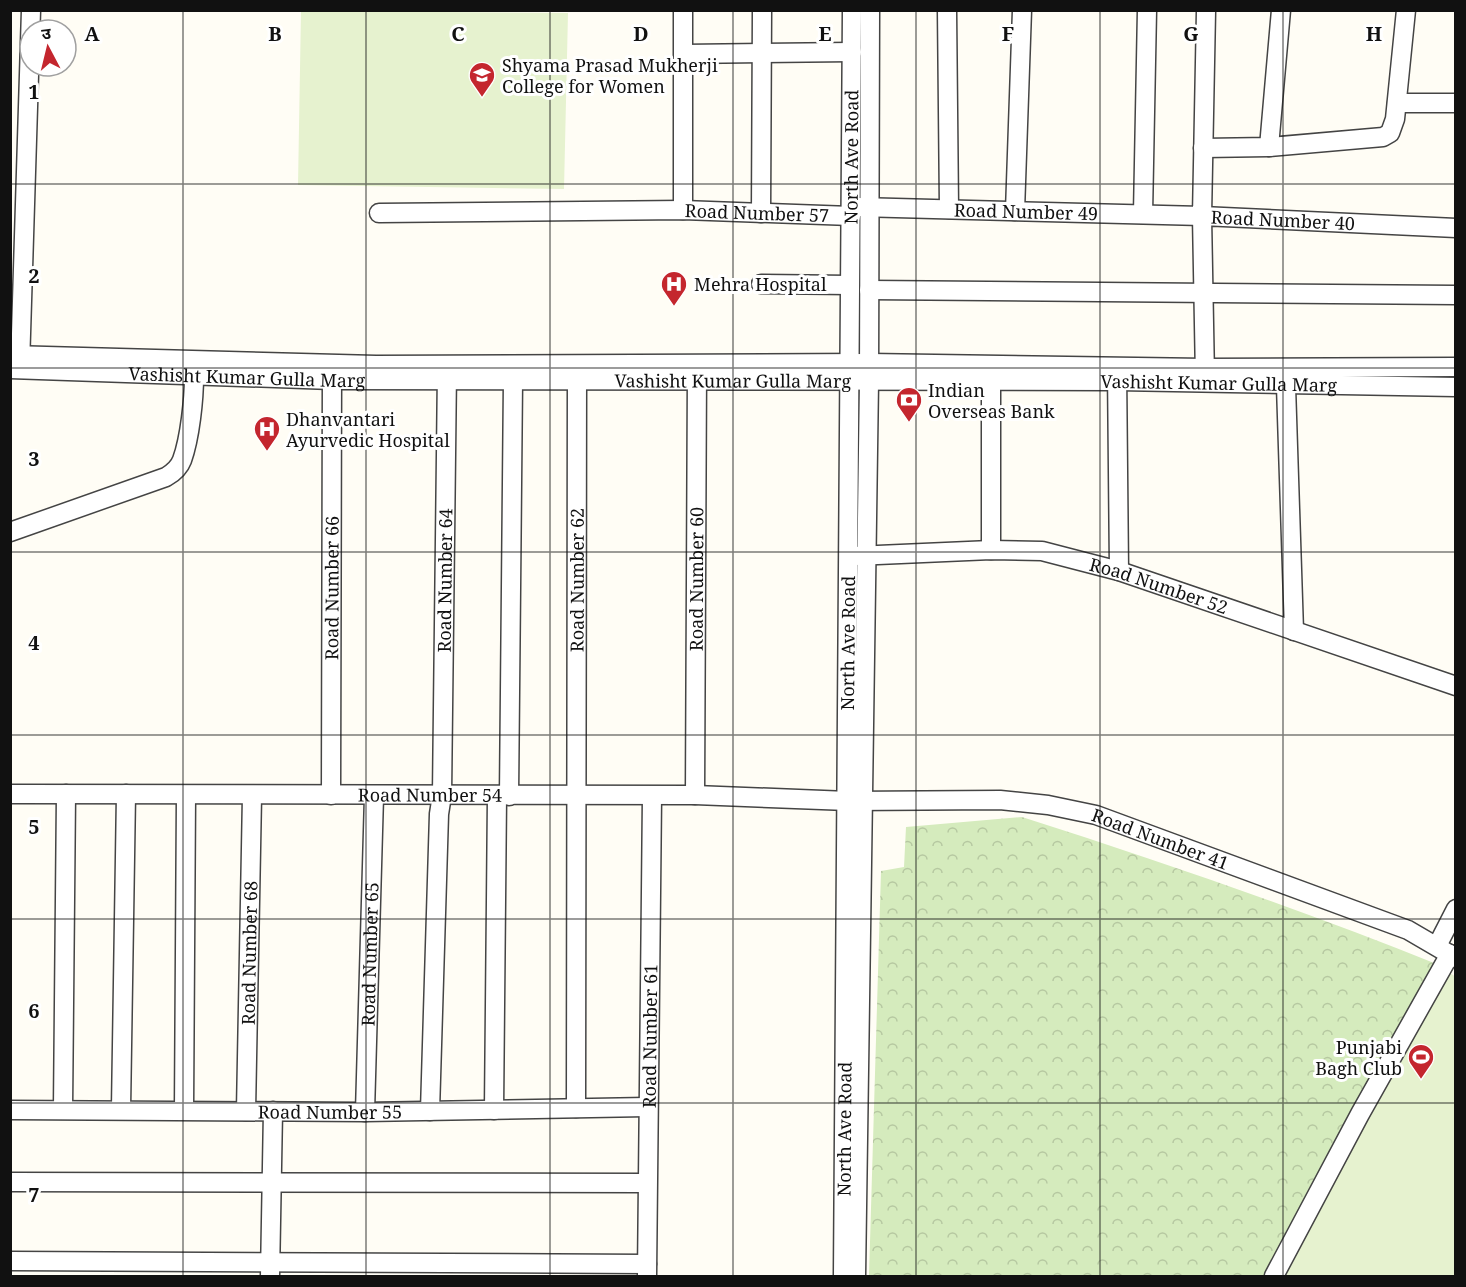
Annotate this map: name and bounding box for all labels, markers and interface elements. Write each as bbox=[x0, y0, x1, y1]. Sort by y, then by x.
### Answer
north arrow bbox=[18, 18, 78, 78]
text: A bbox=[84, 20, 100, 47]
text: B bbox=[268, 20, 282, 47]
text: C bbox=[451, 20, 465, 47]
text: D bbox=[633, 20, 649, 47]
text: E bbox=[818, 20, 832, 47]
text: F bbox=[1002, 20, 1014, 47]
text: G bbox=[1183, 20, 1199, 47]
text: H bbox=[1366, 20, 1382, 47]
text: उ bbox=[40, 22, 53, 45]
place label: Shyama Prasad Mukherji College for Women bbox=[502, 53, 718, 98]
school or university icon: Shyama Prasad Mukherji College for Women bbox=[467, 60, 497, 98]
text: 1 bbox=[28, 78, 40, 105]
street label: North Ave Road bbox=[838, 90, 863, 225]
street label: Road Number 57 bbox=[684, 198, 829, 227]
street label: Road Number 49 bbox=[954, 198, 1098, 225]
street label: Road Number 40 bbox=[1210, 204, 1356, 235]
text: 2 bbox=[28, 262, 40, 289]
hospital icon: Mehra Hospital bbox=[659, 269, 689, 307]
place label: Mehra Hospital bbox=[694, 272, 827, 296]
street label: Vashisht Kumar Gulla Marg bbox=[128, 361, 365, 392]
street label: Vashisht Kumar Gulla Marg bbox=[614, 368, 851, 393]
street label: Vashisht Kumar Gulla Marg bbox=[1100, 369, 1338, 397]
place label: Indian Overseas Bank bbox=[928, 378, 1055, 423]
bank icon: Indian Overseas Bank bbox=[894, 385, 924, 423]
place label: Dhanvantari Ayurvedic Hospital bbox=[286, 407, 450, 452]
hospital icon: Dhanvantari Ayurvedic Hospital bbox=[252, 414, 282, 452]
text: 3 bbox=[28, 445, 40, 472]
street label: Road Number 60 bbox=[684, 507, 708, 651]
street label: Road Number 64 bbox=[432, 508, 457, 653]
street label: Road Number 62 bbox=[565, 508, 589, 652]
street label: Road Number 66 bbox=[319, 516, 344, 660]
street label: Road Number 52 bbox=[1087, 552, 1231, 619]
street label: North Ave Road bbox=[835, 575, 860, 711]
text: 4 bbox=[28, 629, 40, 656]
street label: Road Number 54 bbox=[358, 783, 502, 807]
street label: Road Number 41 bbox=[1089, 803, 1232, 875]
text: 5 bbox=[28, 813, 40, 840]
street label: Road Number 68 bbox=[236, 881, 262, 1025]
street label: Road Number 65 bbox=[355, 882, 384, 1027]
street label: Road Number 61 bbox=[637, 964, 662, 1108]
text: 6 bbox=[28, 997, 40, 1024]
place label: Punjabi Bagh Club bbox=[1315, 1035, 1402, 1080]
sports icon: Punjabi Bagh Club bbox=[1406, 1042, 1436, 1080]
street label: North Ave Road bbox=[832, 1061, 857, 1197]
street label: Road Number 55 bbox=[258, 1099, 402, 1124]
text: 7 bbox=[28, 1181, 40, 1208]

